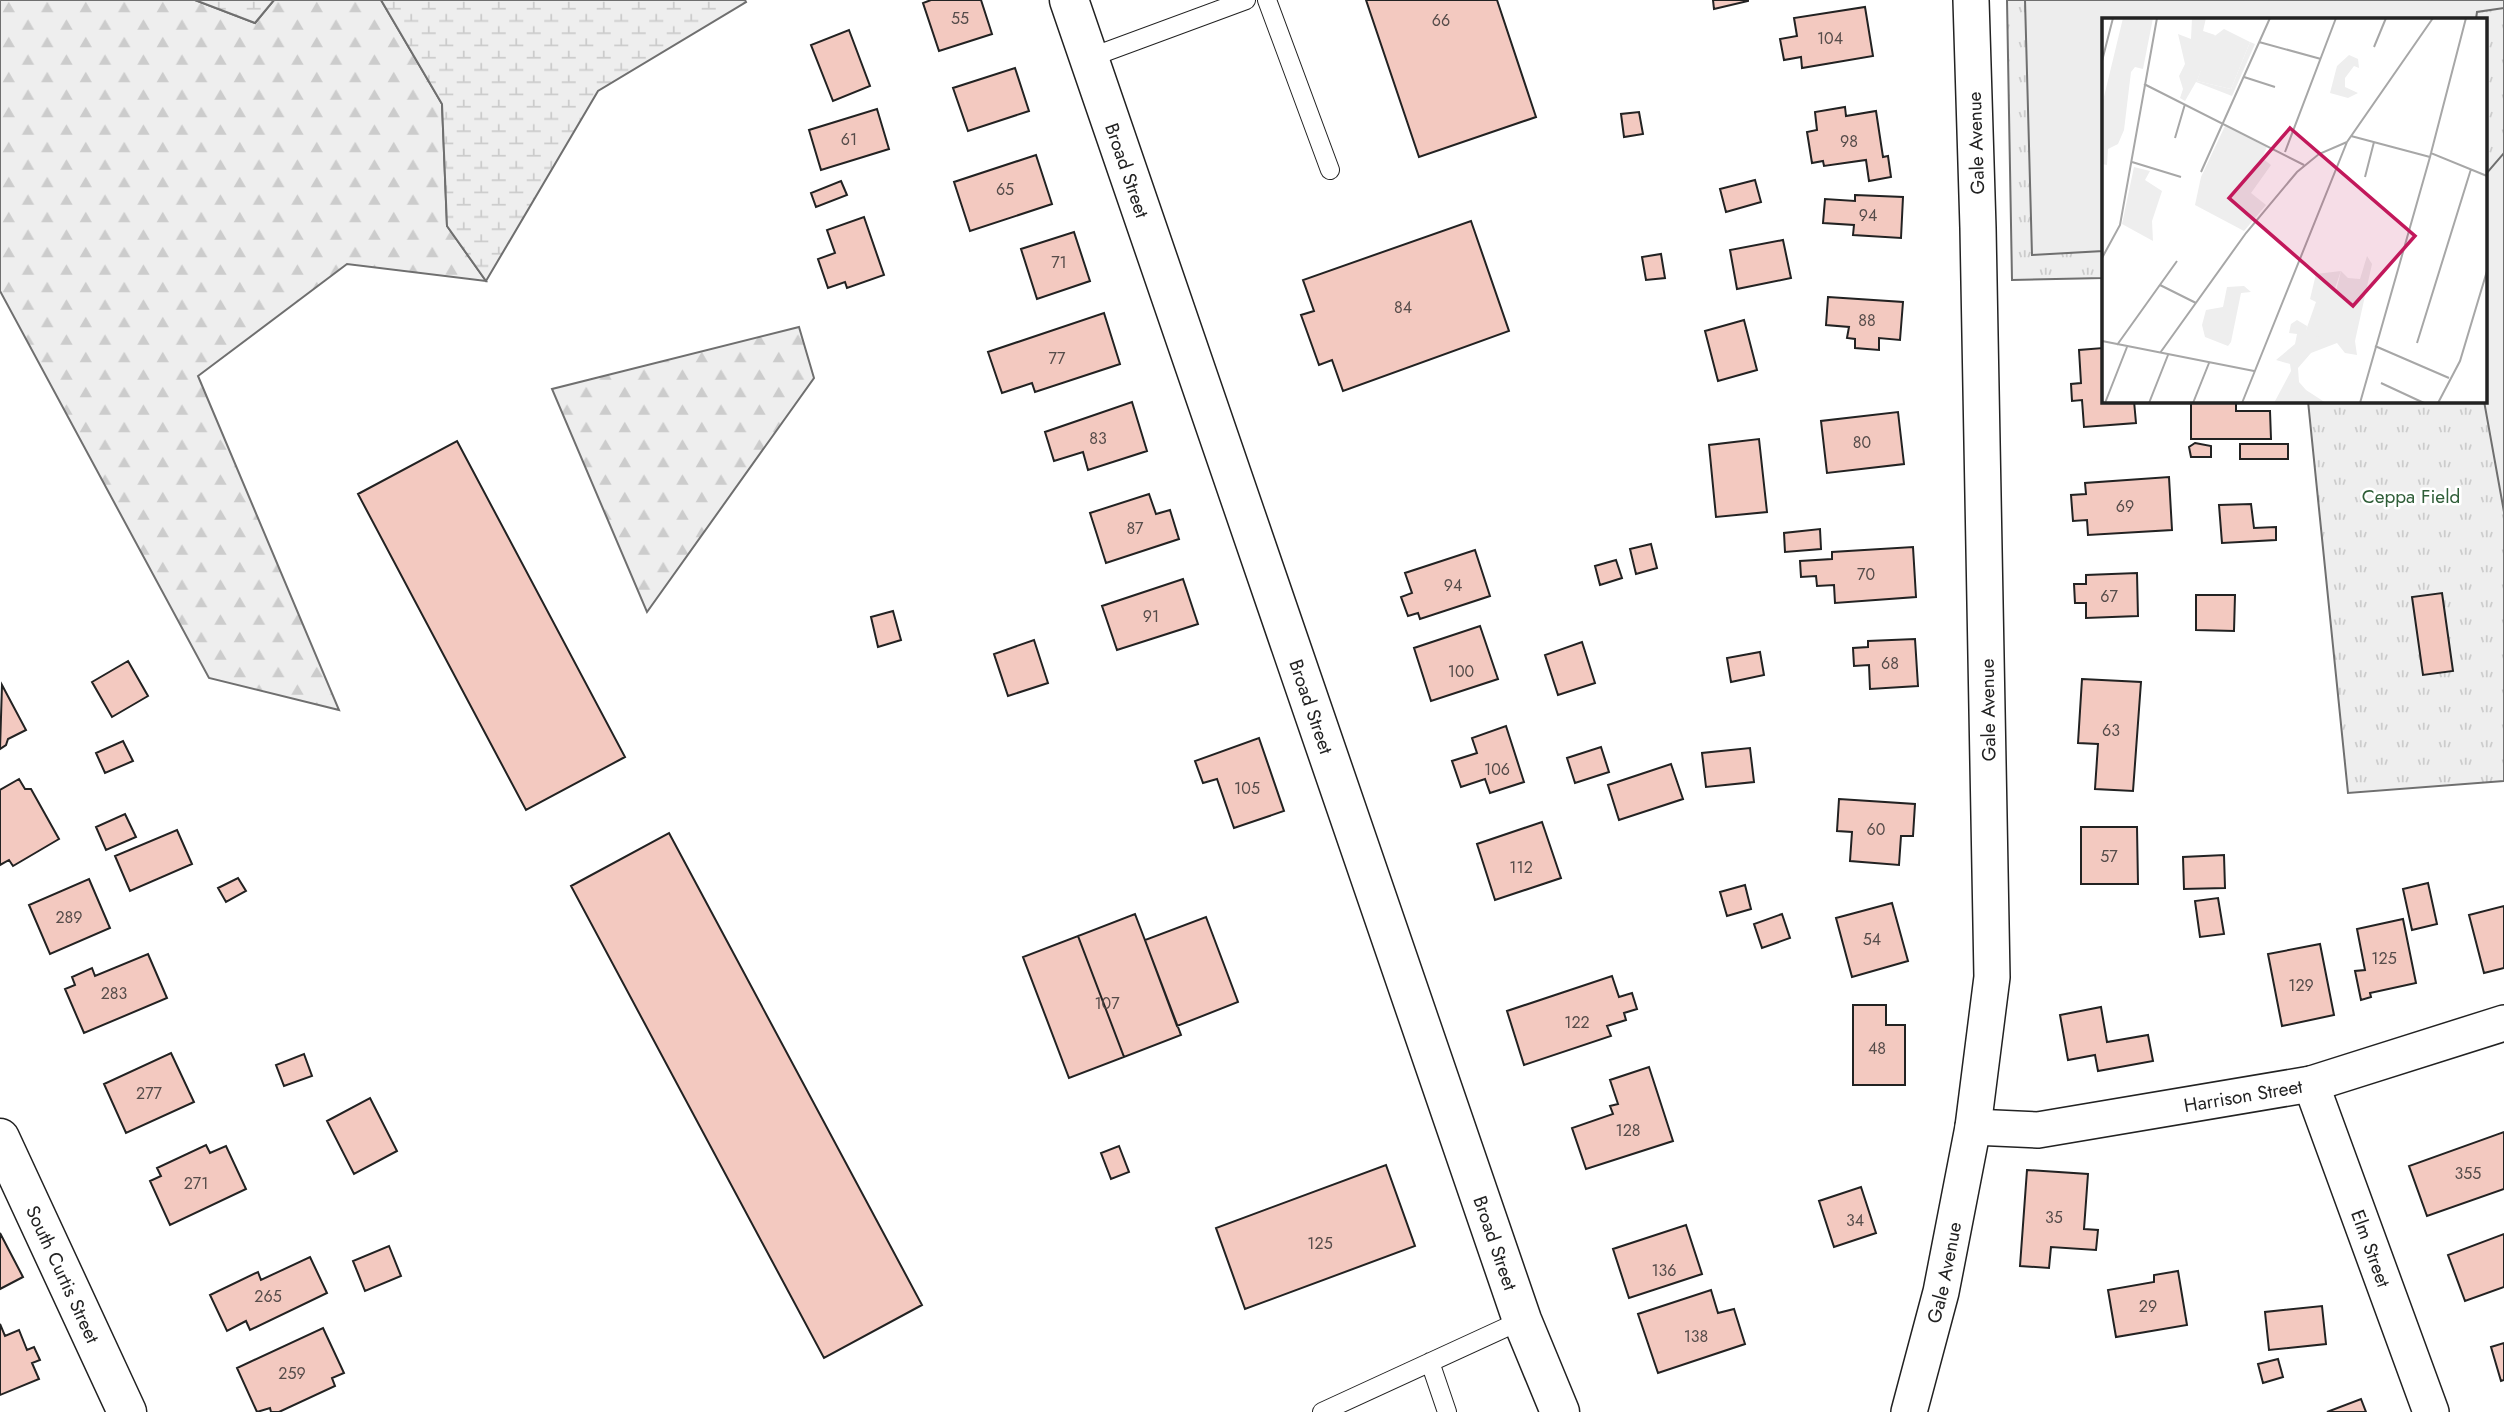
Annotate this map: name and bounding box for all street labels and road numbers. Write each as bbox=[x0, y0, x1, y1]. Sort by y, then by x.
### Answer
street label: Gale Avenue bbox=[1961, 91, 1991, 195]
street label: Broad Street bbox=[1099, 119, 1156, 222]
street label: Broad Street bbox=[1283, 656, 1340, 758]
street label: Gale Avenue bbox=[1974, 658, 2002, 762]
street label: Harrison Street bbox=[2182, 1072, 2305, 1119]
street label: Broad Street bbox=[1467, 1192, 1524, 1294]
street label: South Curtis Street bbox=[20, 1201, 107, 1348]
street label: Elm Street bbox=[2345, 1206, 2398, 1291]
street label: Gale Avenue bbox=[1920, 1219, 1968, 1326]

